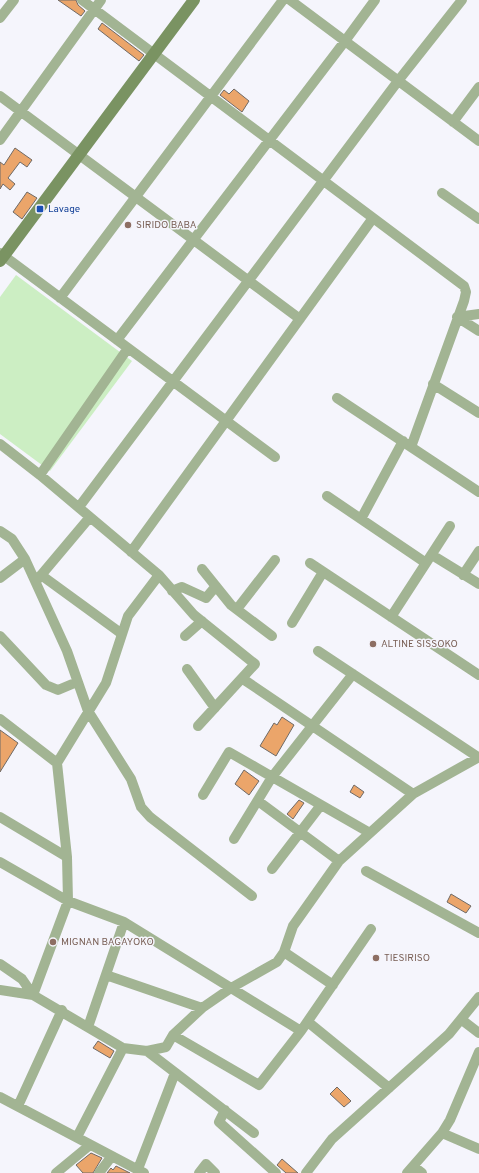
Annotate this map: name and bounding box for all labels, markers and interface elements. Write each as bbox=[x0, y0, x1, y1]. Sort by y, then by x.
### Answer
place label: Lavage bbox=[48, 203, 80, 216]
marker: Lavage bbox=[35, 204, 45, 214]
place label: SIRIDO BABA bbox=[136, 219, 197, 232]
marker: SIRIDO BABA bbox=[123, 220, 133, 230]
place label: ALTINE SISSOKO bbox=[381, 638, 458, 651]
marker: ALTINE SISSOKO bbox=[368, 639, 378, 649]
place label: MIGNAN BAGAYOKO bbox=[61, 936, 154, 949]
marker: MIGNAN BAGAYOKO bbox=[48, 937, 58, 947]
place label: TIESIRISO bbox=[384, 952, 430, 965]
marker: TIESIRISO bbox=[371, 953, 381, 963]

